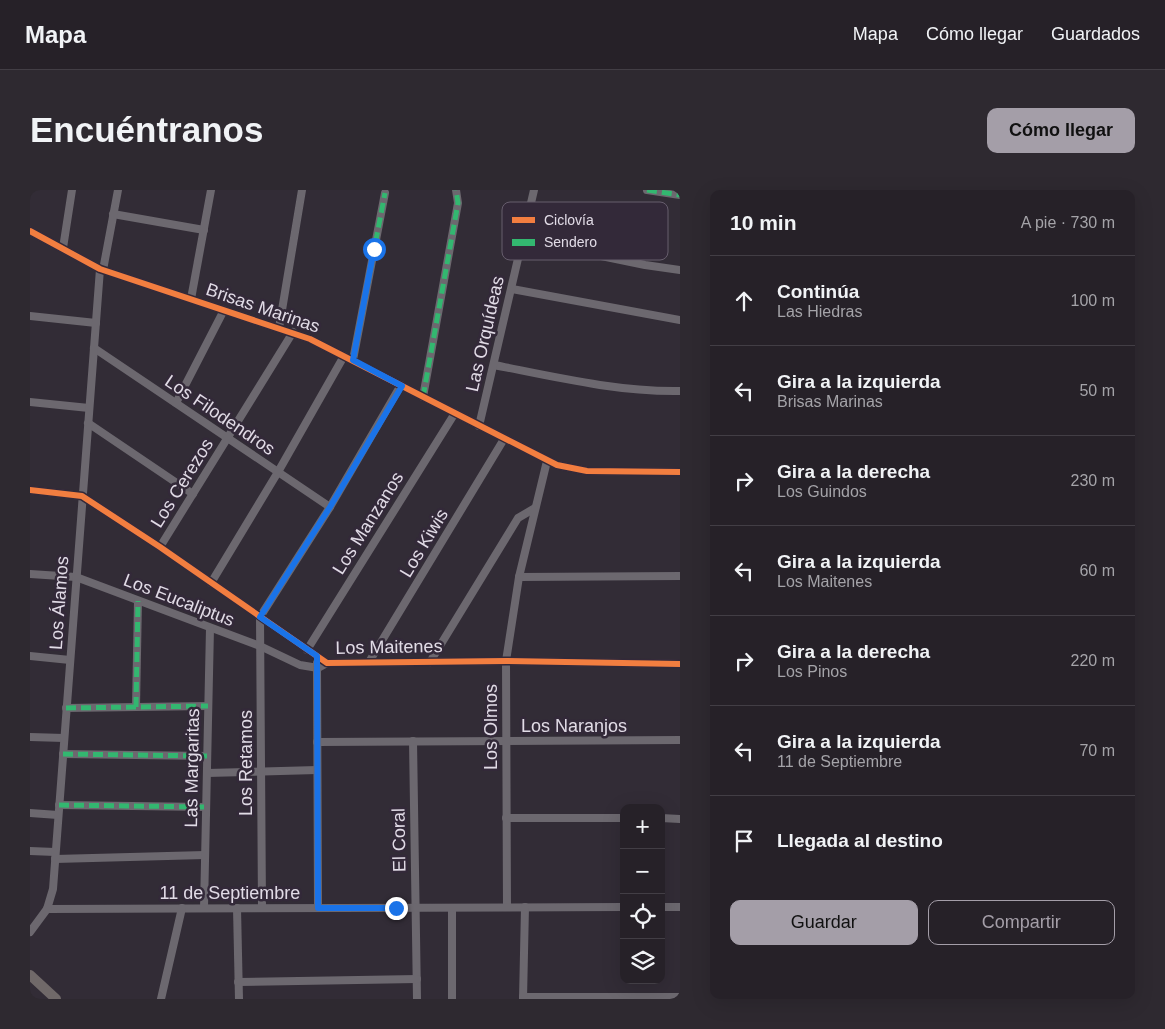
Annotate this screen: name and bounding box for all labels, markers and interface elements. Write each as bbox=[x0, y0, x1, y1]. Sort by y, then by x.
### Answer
text: Mapa bbox=[25, 21, 86, 48]
text: Mapa bbox=[853, 24, 898, 44]
text: Cómo llegar bbox=[926, 24, 1023, 44]
text: Guardados bbox=[1051, 24, 1140, 44]
button: Cómo llegar bbox=[987, 108, 1135, 153]
text: Encuéntranos bbox=[30, 110, 263, 149]
legend bbox=[502, 202, 668, 260]
text: 10 min bbox=[730, 211, 797, 234]
text: Ciclovía bbox=[544, 212, 594, 228]
text: A pie · 730 m bbox=[1021, 214, 1115, 231]
text: Sendero bbox=[544, 234, 597, 250]
route start bbox=[363, 238, 386, 261]
street label: Las Orquídeas bbox=[462, 274, 508, 394]
street label: Brisas Marinas bbox=[203, 279, 323, 337]
text: Continúa bbox=[777, 281, 859, 302]
icon: ahead bbox=[730, 287, 758, 315]
text: 100 m bbox=[1071, 292, 1115, 309]
text: Las Hiedras bbox=[777, 303, 862, 320]
street label: Los Filodendros bbox=[161, 371, 279, 459]
text: Gira a la izquierda bbox=[777, 371, 941, 392]
icon: left bbox=[730, 377, 758, 405]
text: 50 m bbox=[1079, 382, 1115, 399]
text: Brisas Marinas bbox=[777, 393, 883, 410]
street label: Los Cerezos bbox=[147, 435, 217, 531]
text: Gira a la derecha bbox=[777, 461, 930, 482]
icon: right bbox=[730, 467, 758, 495]
street label: Los Manzanos bbox=[328, 468, 408, 578]
text: 230 m bbox=[1071, 472, 1115, 489]
text: Los Guindos bbox=[777, 483, 867, 500]
street label: Los Kiwis bbox=[396, 505, 452, 581]
text: Gira a la izquierda bbox=[777, 551, 941, 572]
street label: Los Álamos bbox=[46, 555, 72, 651]
icon: left bbox=[730, 557, 758, 585]
text: 60 m bbox=[1079, 562, 1115, 579]
street label: Los Eucaliptus bbox=[121, 570, 237, 630]
text: Los Maitenes bbox=[777, 573, 872, 590]
street label: Los Maitenes bbox=[335, 636, 443, 658]
text: Gira a la derecha bbox=[777, 641, 930, 662]
icon: right bbox=[730, 647, 758, 675]
text: 220 m bbox=[1071, 652, 1115, 669]
text: Los Pinos bbox=[777, 663, 847, 680]
street label: Los Olmos bbox=[481, 684, 501, 770]
street label: Las Margaritas bbox=[181, 708, 203, 828]
street label: Los Retamos bbox=[236, 710, 256, 816]
street label: Los Naranjos bbox=[521, 716, 627, 736]
text: Gira a la izquierda bbox=[777, 731, 941, 752]
icon: left bbox=[730, 737, 758, 765]
text: 70 m bbox=[1079, 742, 1115, 759]
text: 11 de Septiembre bbox=[777, 753, 902, 770]
map controls bbox=[620, 804, 665, 984]
button: + bbox=[620, 804, 665, 849]
street label: El Coral bbox=[388, 808, 410, 872]
icon: arrive bbox=[730, 827, 758, 855]
text: Llegada al destino bbox=[777, 830, 943, 851]
button: − bbox=[620, 849, 665, 894]
street label: 11 de Septiembre bbox=[160, 883, 300, 903]
button: locate bbox=[620, 894, 665, 939]
route end bbox=[385, 897, 408, 920]
button: Guardar bbox=[730, 900, 918, 945]
button: Compartir bbox=[928, 900, 1115, 945]
button: layers bbox=[620, 939, 665, 984]

